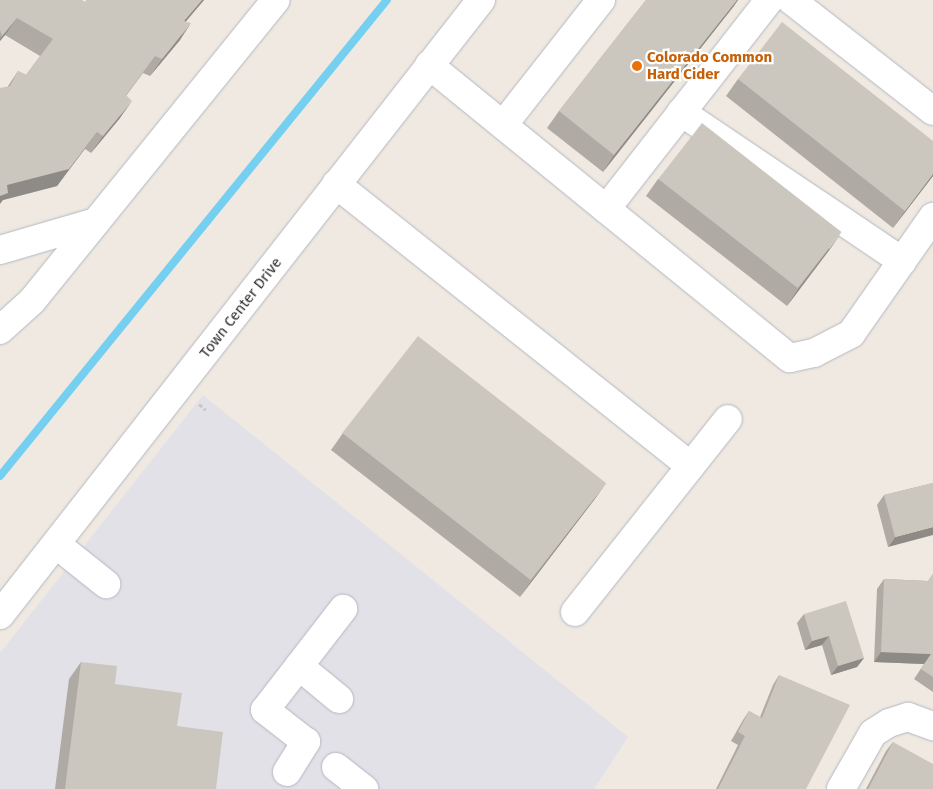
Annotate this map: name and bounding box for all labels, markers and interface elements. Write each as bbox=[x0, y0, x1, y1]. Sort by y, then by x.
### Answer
place label: Colorado Common Hard Cider bbox=[647, 48, 772, 83]
marker: Colorado Common Hard Cider bbox=[631, 60, 643, 72]
street label: Town Center Drive bbox=[196, 254, 286, 362]

